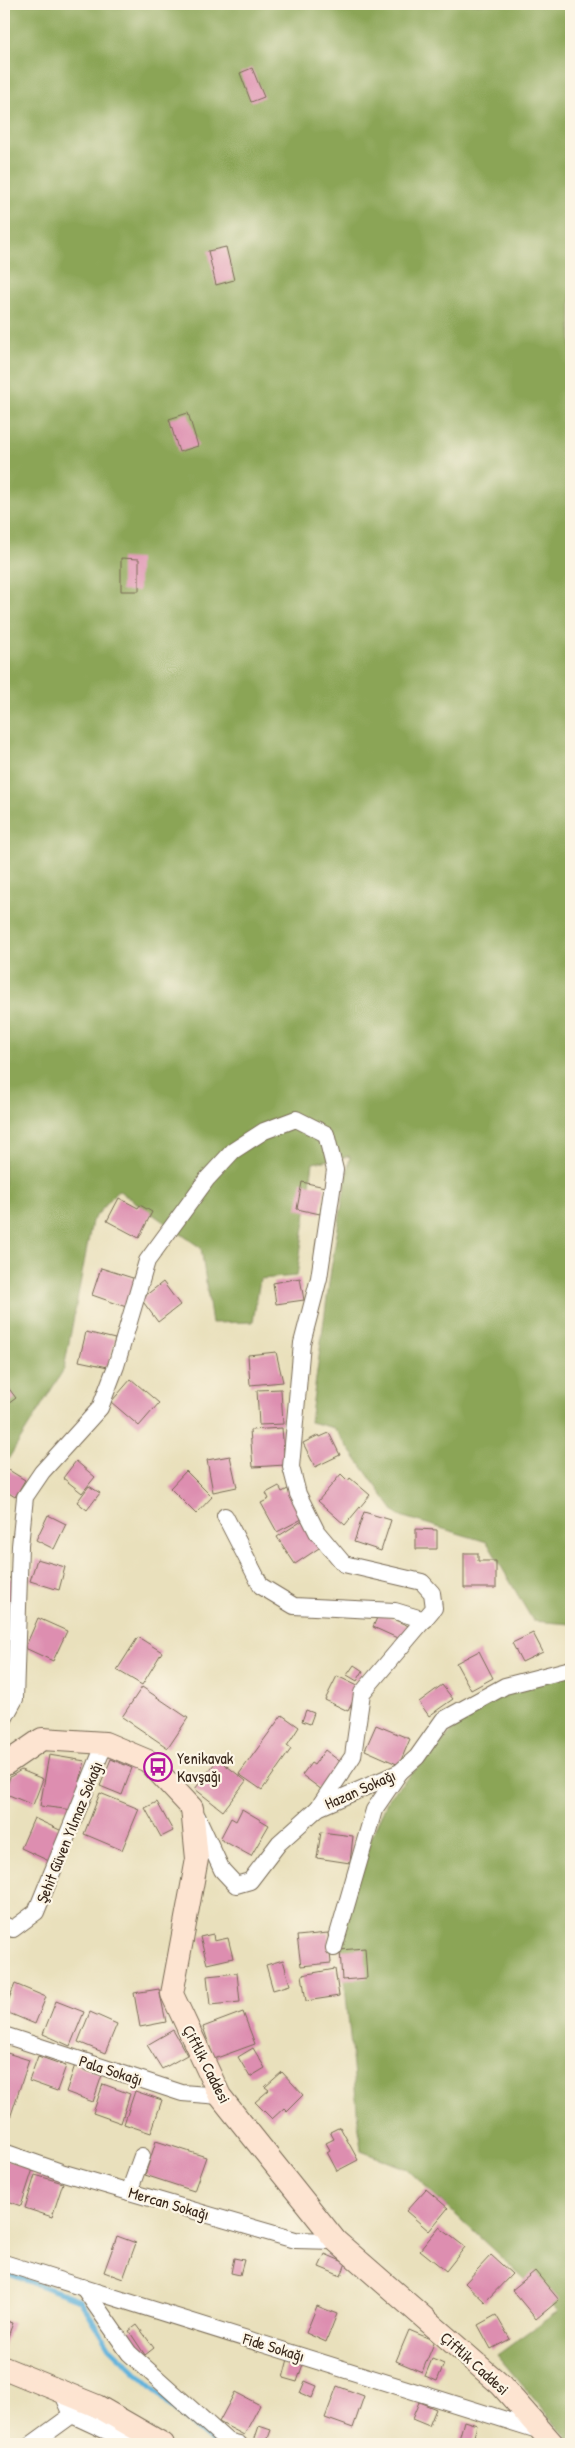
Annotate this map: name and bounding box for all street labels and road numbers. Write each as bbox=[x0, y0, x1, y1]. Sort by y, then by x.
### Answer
street label: Şehit Güven Yılmaz Sokağı bbox=[31, 1758, 107, 1906]
street label: Hazan Sokağı bbox=[321, 1764, 399, 1814]
street label: Çiftlik Caddesi bbox=[178, 2021, 236, 2107]
street label: Pala Sokağı bbox=[76, 2049, 146, 2091]
street label: Mercan Sokağı bbox=[126, 2181, 212, 2225]
street label: Çiftlik Caddesi bbox=[436, 2326, 514, 2400]
street label: Fide Sokağı bbox=[240, 2327, 307, 2367]

